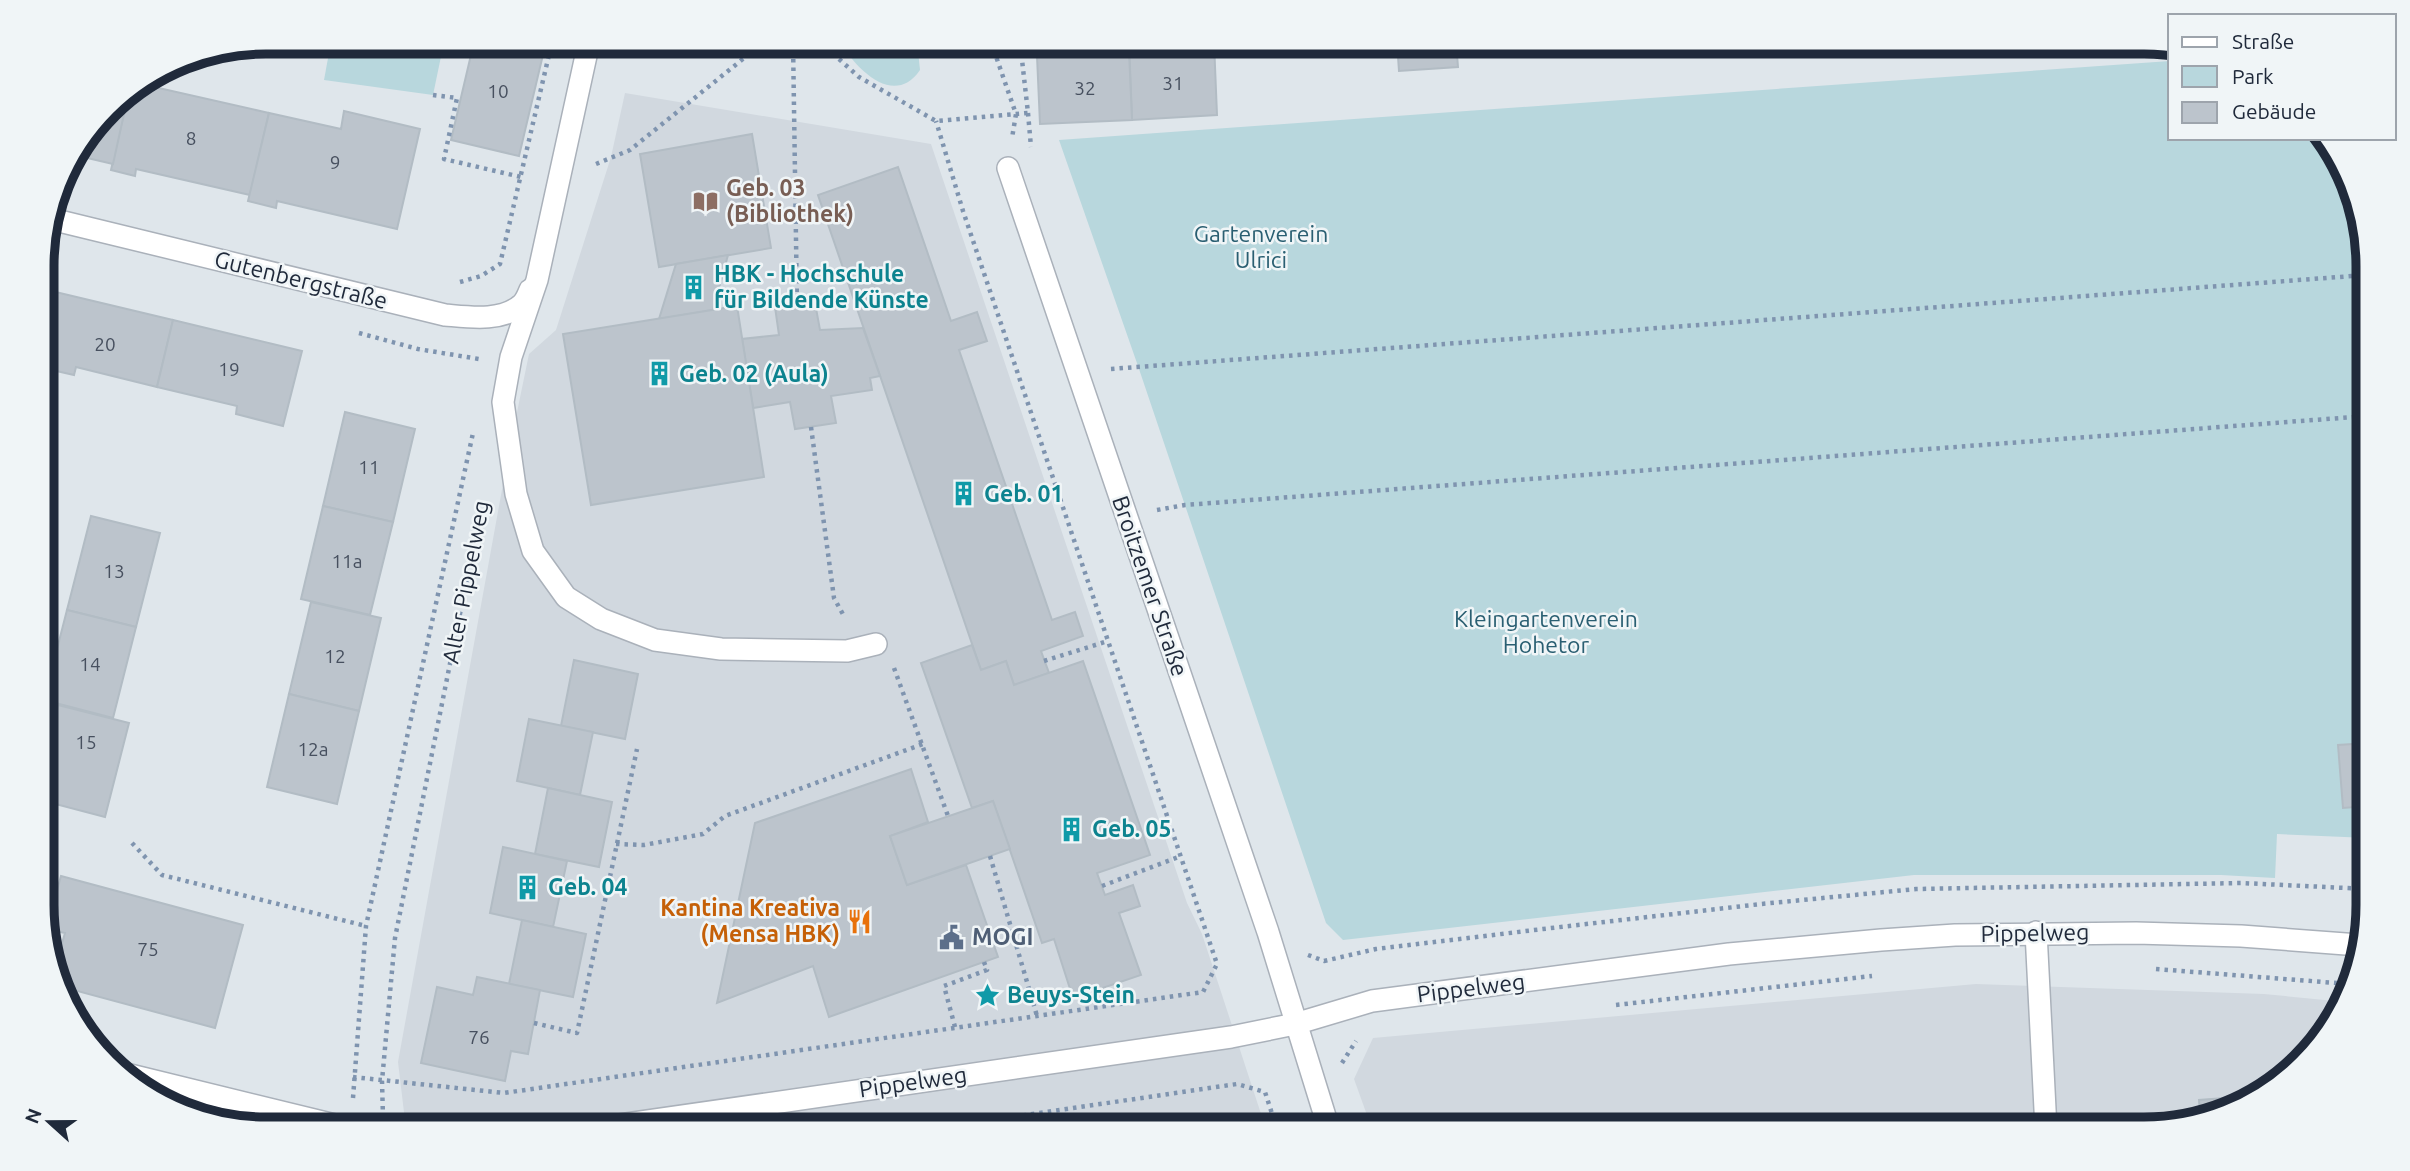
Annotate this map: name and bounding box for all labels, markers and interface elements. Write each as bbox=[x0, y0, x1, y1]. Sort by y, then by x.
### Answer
legend bbox=[2168, 14, 2396, 140]
text: Straße bbox=[2232, 29, 2294, 53]
text: Park bbox=[2232, 64, 2274, 88]
house number: 31 bbox=[1162, 72, 1184, 94]
house number: 32 bbox=[1074, 77, 1096, 99]
house number: 10 bbox=[487, 80, 509, 102]
text: Gebäude bbox=[2232, 99, 2316, 123]
house number: 8 bbox=[186, 127, 196, 149]
house number: 9 bbox=[330, 151, 340, 173]
place label: Geb. 03 (Bibliothek) bbox=[726, 175, 854, 227]
library icon: Geb. 03 (Bibliothek) bbox=[692, 187, 720, 215]
park label: Gartenverein Ulrici bbox=[1194, 221, 1328, 272]
street label: Gutenbergstraße bbox=[212, 246, 390, 313]
place label: HBK - Hochschule für Bildende Künste bbox=[714, 261, 929, 312]
building icon: HBK - Hochschule für Bildende Künste bbox=[680, 273, 708, 301]
house number: 20 bbox=[94, 333, 116, 355]
house number: 19 bbox=[218, 358, 240, 380]
building icon: Geb. 02 (Aula) bbox=[645, 360, 673, 388]
place label: Geb. 02 (Aula) bbox=[679, 361, 829, 387]
house number: 11 bbox=[358, 456, 380, 478]
building icon: Geb. 01 bbox=[950, 480, 978, 508]
place label: Geb. 01 bbox=[984, 481, 1063, 506]
street label: Broitzemer Straße bbox=[1108, 492, 1193, 679]
street label: Alter Pippelweg bbox=[437, 498, 494, 665]
house number: 11a bbox=[331, 550, 363, 572]
house number: 13 bbox=[103, 560, 125, 582]
park label: Kleingartenverein Hohetor bbox=[1454, 606, 1638, 657]
house number: 12 bbox=[324, 645, 346, 667]
house number: 14 bbox=[79, 653, 101, 675]
house number: 15 bbox=[75, 731, 97, 753]
house number: 12a bbox=[297, 738, 329, 760]
building icon: Geb. 05 bbox=[1058, 815, 1086, 843]
place label: Geb. 05 bbox=[1092, 816, 1171, 841]
building icon: Geb. 04 bbox=[514, 873, 542, 901]
place label: Geb. 04 bbox=[548, 874, 627, 899]
place label: Kantina Kreativa (Mensa HBK) bbox=[660, 895, 840, 947]
restaurant icon: Kantina Kreativa (Mensa HBK) bbox=[846, 907, 874, 935]
street label: Pippelweg bbox=[1980, 919, 2090, 946]
public building icon: MOGI bbox=[938, 923, 966, 951]
place label: MOGI bbox=[972, 924, 1033, 949]
house number: 75 bbox=[137, 938, 159, 960]
street label: Pippelweg bbox=[1415, 968, 1526, 1007]
place icon: Beuys-Stein bbox=[973, 981, 1001, 1009]
place label: Beuys-Stein bbox=[1007, 982, 1135, 1007]
house number: 76 bbox=[468, 1026, 490, 1048]
street label: Pippelweg bbox=[857, 1062, 968, 1101]
north arrow bbox=[14, 1087, 84, 1157]
text: N bbox=[20, 1105, 46, 1126]

